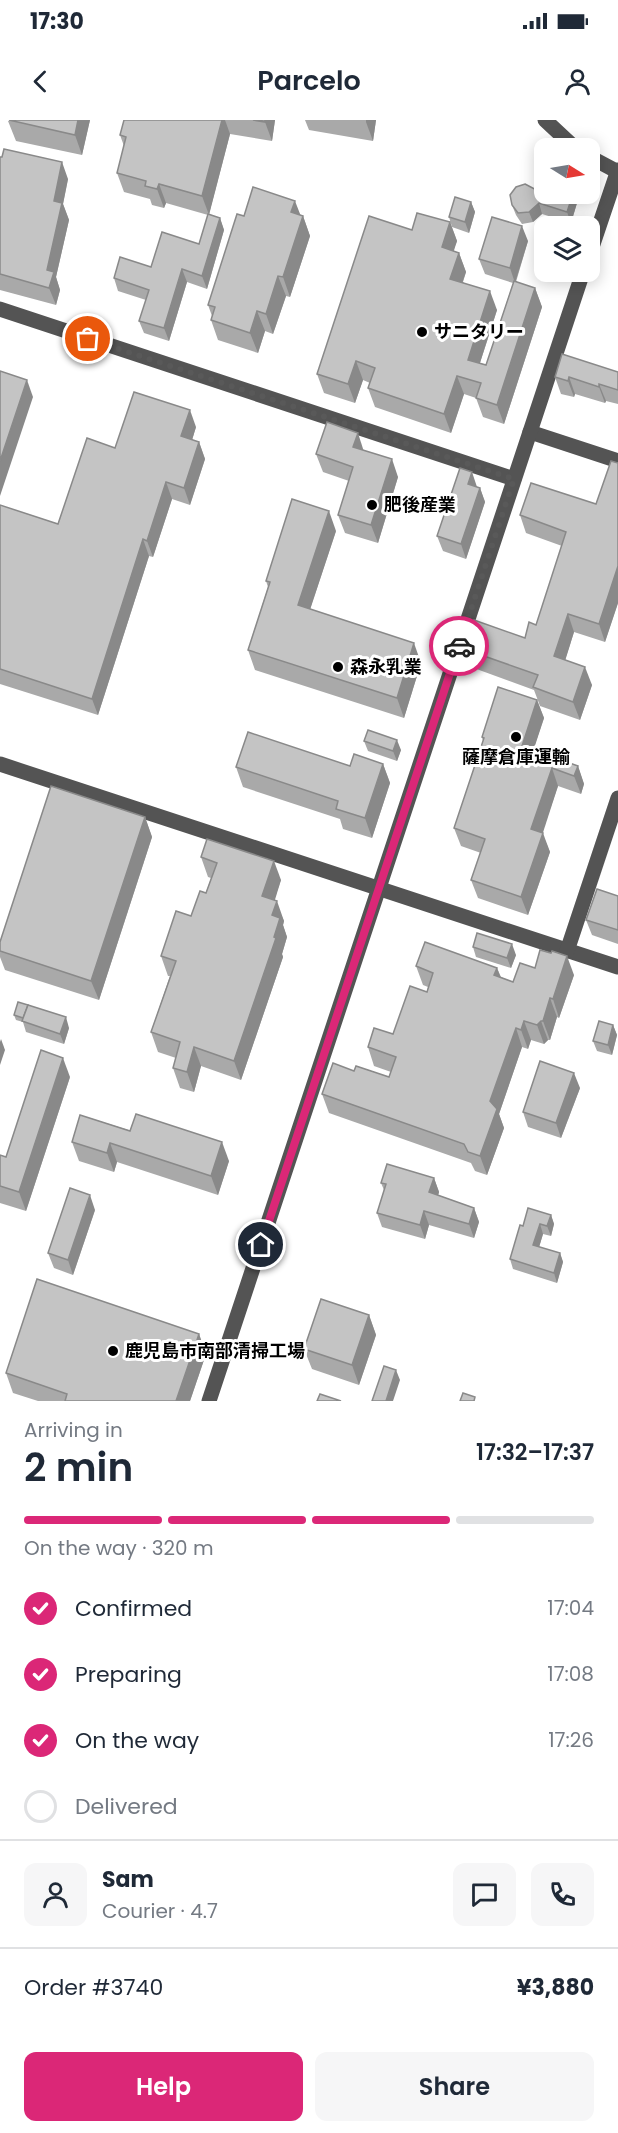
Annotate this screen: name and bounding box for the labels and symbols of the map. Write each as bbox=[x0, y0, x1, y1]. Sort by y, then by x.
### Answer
north arrow bbox=[534, 138, 600, 204]
pin bbox=[62, 313, 113, 364]
place label: サニタリー bbox=[434, 319, 524, 344]
marker: サニタリー bbox=[415, 325, 429, 339]
place label: 肥後産業 bbox=[384, 492, 456, 517]
marker: 肥後産業 bbox=[365, 498, 379, 512]
courier bbox=[429, 616, 489, 676]
place label: 森永乳業 bbox=[350, 654, 422, 679]
marker: 森永乳業 bbox=[331, 660, 345, 674]
marker: 薩摩倉庫運輸 bbox=[509, 730, 523, 744]
place label: 薩摩倉庫運輸 bbox=[462, 744, 570, 769]
pin bbox=[235, 1219, 286, 1270]
place label: 鹿児島市南部清掃工場 bbox=[125, 1338, 305, 1363]
marker: 鹿児島市南部清掃工場 bbox=[106, 1344, 120, 1358]

